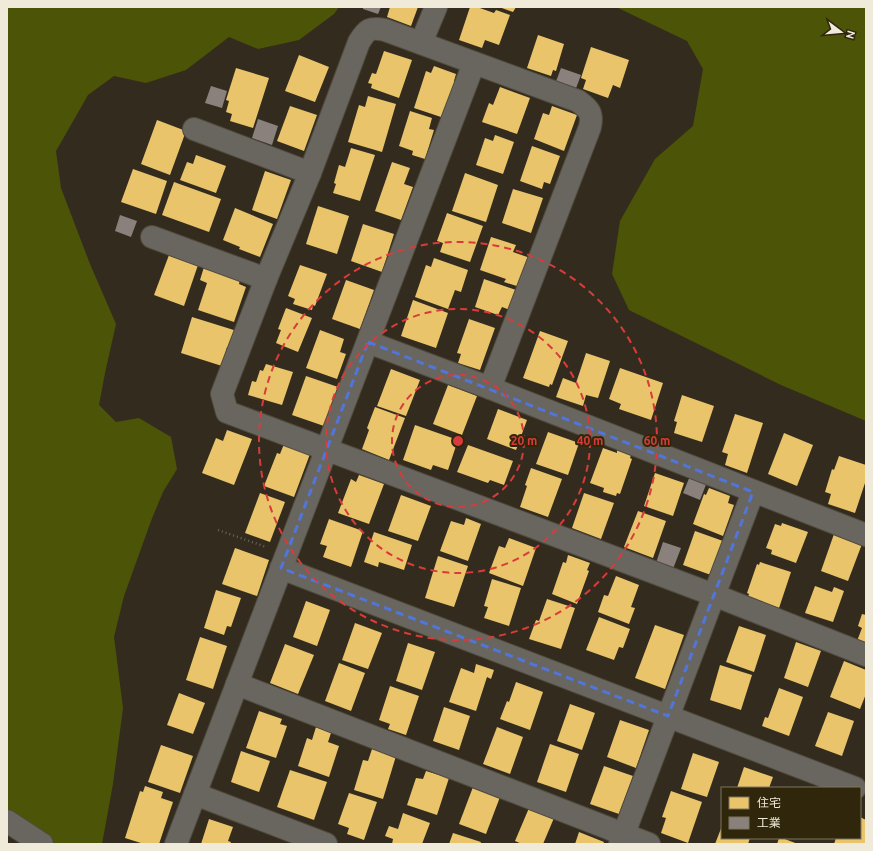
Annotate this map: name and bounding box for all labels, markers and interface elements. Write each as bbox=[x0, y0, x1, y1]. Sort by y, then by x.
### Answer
north arrow bbox=[821, 12, 861, 52]
text: N bbox=[844, 29, 858, 40]
centre of rings bbox=[451, 434, 465, 448]
text: 20 m bbox=[511, 434, 537, 447]
text: 40 m bbox=[577, 434, 603, 447]
text: 60 m bbox=[644, 434, 670, 447]
legend bbox=[721, 787, 861, 839]
text: 住宅 bbox=[757, 796, 781, 809]
text: 工業 bbox=[757, 816, 781, 829]

